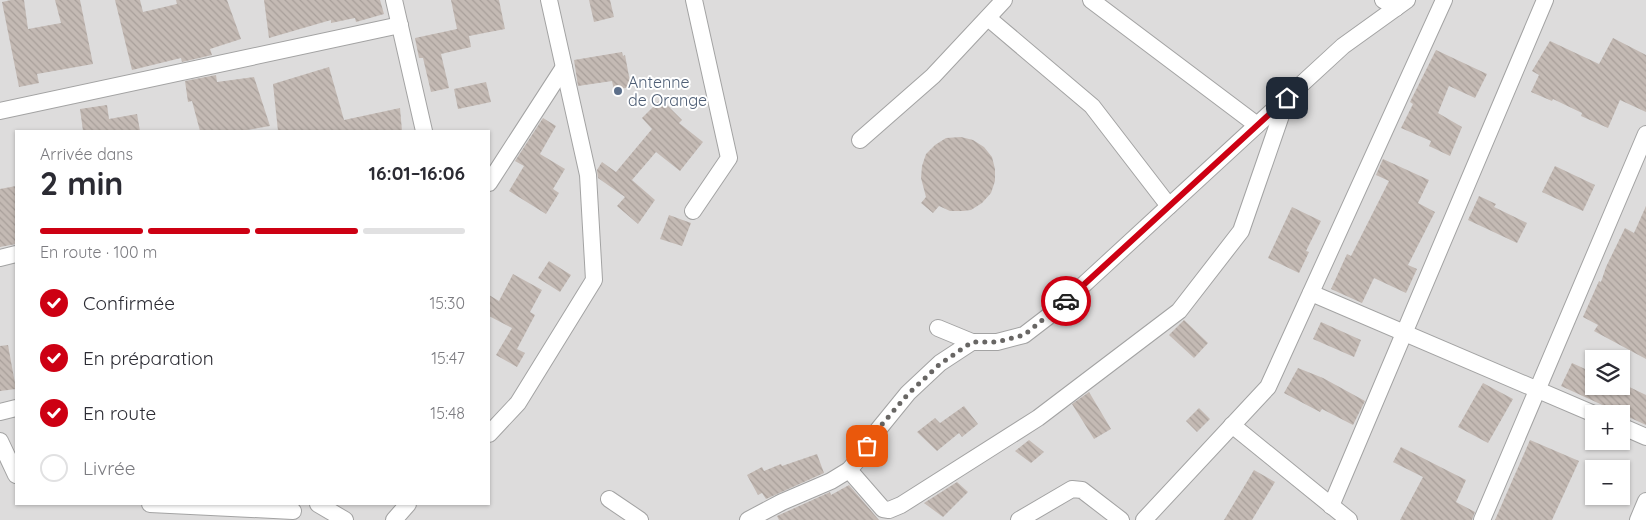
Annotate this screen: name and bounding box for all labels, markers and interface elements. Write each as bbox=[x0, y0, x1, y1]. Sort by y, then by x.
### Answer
place label: Antenne de Orange bbox=[628, 72, 707, 110]
pin bbox=[1266, 77, 1308, 119]
icon: home bbox=[1273, 84, 1301, 112]
marker: Antenne de Orange bbox=[612, 85, 624, 97]
text: Arrivée dans bbox=[40, 144, 133, 164]
text: 16:01–16:06 bbox=[369, 161, 465, 185]
text: 2 min bbox=[40, 163, 123, 203]
text: En route · 100 m bbox=[40, 242, 157, 262]
courier bbox=[1041, 276, 1091, 326]
icon: car bbox=[1052, 287, 1080, 315]
icon: check bbox=[40, 289, 68, 317]
text: Confirmée bbox=[83, 291, 175, 315]
text: 15:30 bbox=[429, 293, 465, 313]
icon: check bbox=[40, 344, 68, 372]
text: En préparation bbox=[83, 346, 214, 370]
text: 15:47 bbox=[431, 348, 465, 368]
map controls bbox=[1585, 350, 1630, 505]
button: layers bbox=[1585, 350, 1630, 395]
icon: check bbox=[40, 399, 68, 427]
text: En route bbox=[83, 401, 156, 425]
text: 15:48 bbox=[430, 403, 465, 423]
button: + bbox=[1585, 405, 1630, 450]
pin bbox=[846, 425, 888, 467]
icon: bag bbox=[853, 432, 881, 460]
text: Livrée bbox=[83, 456, 136, 480]
button: − bbox=[1585, 460, 1630, 505]

